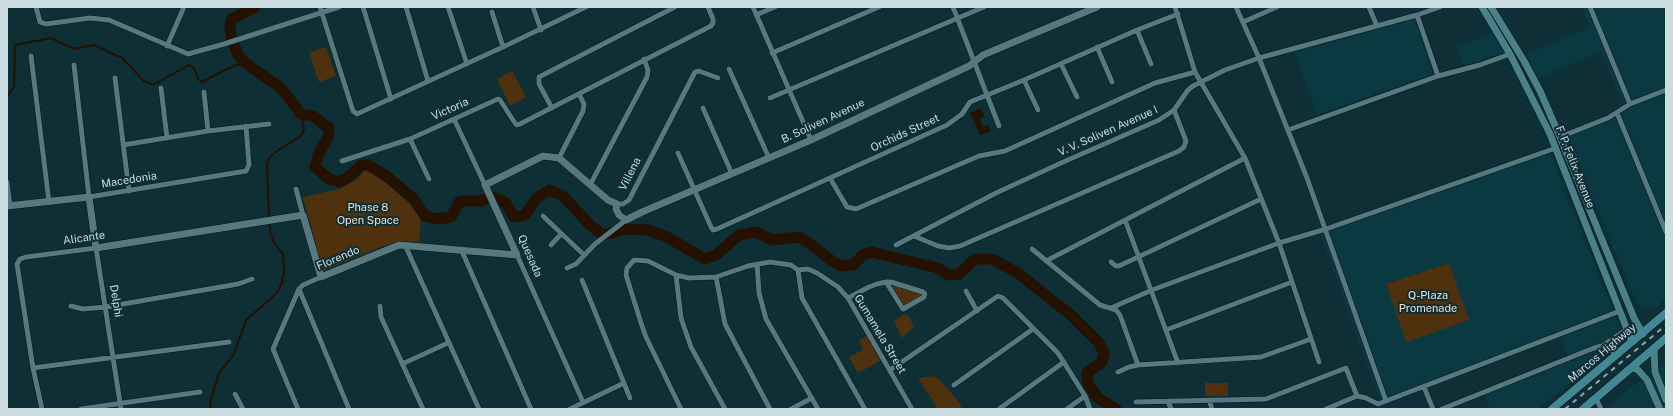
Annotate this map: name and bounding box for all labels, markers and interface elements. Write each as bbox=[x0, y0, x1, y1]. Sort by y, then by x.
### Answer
street label: Victoria bbox=[429, 95, 471, 123]
street label: B. Soliven Avenue bbox=[779, 96, 867, 146]
street label: V. V. Soliven Avenue I bbox=[1056, 103, 1160, 159]
street label: Orchids Street bbox=[869, 111, 941, 155]
street label: F. P. Felix Avenue bbox=[1553, 124, 1597, 210]
street label: Villena bbox=[616, 155, 644, 193]
street label: Macedonia bbox=[100, 169, 158, 191]
park label: Phase 8 Open Space bbox=[337, 201, 399, 227]
street label: Alicante bbox=[62, 229, 106, 247]
street label: Quesada bbox=[515, 233, 545, 279]
street label: Florendo bbox=[315, 243, 361, 273]
street label: Delphi bbox=[107, 284, 125, 318]
park label: Q-Plaza Promenade bbox=[1399, 289, 1457, 315]
street label: Gumamela Street bbox=[851, 292, 909, 376]
street label: Marcos Highway bbox=[1565, 321, 1639, 385]

